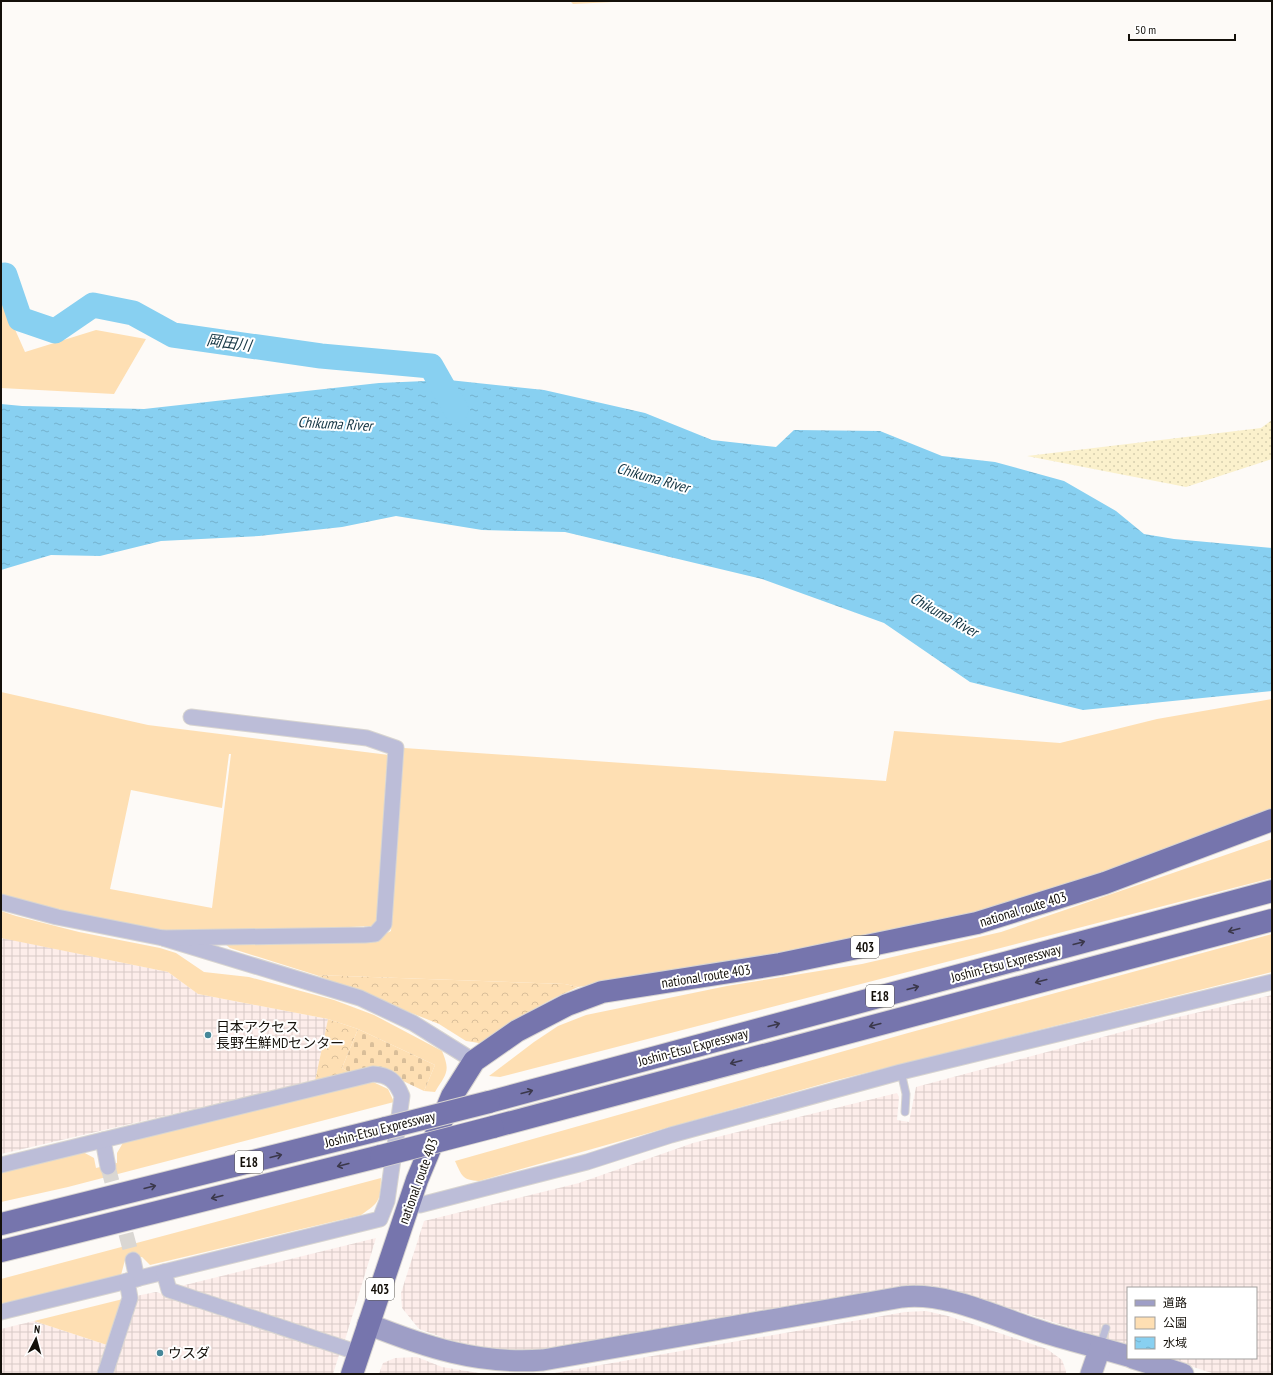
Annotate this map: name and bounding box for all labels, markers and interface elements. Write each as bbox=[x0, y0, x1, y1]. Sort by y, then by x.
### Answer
scale bar bbox=[1129, 16, 1235, 42]
text: 50 m bbox=[1135, 22, 1156, 37]
water label: 岡田川 bbox=[205, 330, 255, 355]
water label: Chikuma River bbox=[297, 412, 375, 435]
water label: Chikuma River bbox=[615, 458, 693, 497]
water label: Chikuma River bbox=[907, 588, 983, 642]
street label: national route 403 bbox=[977, 887, 1069, 931]
one-way arrow bbox=[1228, 927, 1241, 934]
road number: 403 bbox=[851, 936, 879, 958]
street label: Joshin-Etsu Expressway bbox=[948, 939, 1064, 987]
one-way arrow bbox=[1072, 939, 1085, 946]
street label: national route 403 bbox=[660, 960, 752, 992]
one-way arrow bbox=[1035, 978, 1048, 985]
one-way arrow bbox=[906, 984, 919, 991]
road number: E18 bbox=[866, 985, 894, 1007]
place label: 日本アクセス 長野生鮮MDセンター bbox=[216, 1018, 344, 1052]
one-way arrow bbox=[767, 1021, 780, 1028]
one-way arrow bbox=[869, 1022, 882, 1029]
street label: Joshin-Etsu Expressway bbox=[635, 1023, 751, 1071]
marker: 日本アクセス 長野生鮮MDセンター bbox=[203, 1030, 213, 1040]
one-way arrow bbox=[729, 1059, 742, 1066]
one-way arrow bbox=[520, 1087, 533, 1095]
street label: Joshin-Etsu Expressway bbox=[322, 1106, 438, 1152]
street label: national route 403 bbox=[394, 1136, 442, 1226]
road number: E18 bbox=[235, 1151, 263, 1173]
one-way arrow bbox=[269, 1151, 282, 1159]
one-way arrow bbox=[337, 1162, 350, 1169]
one-way arrow bbox=[143, 1183, 156, 1191]
one-way arrow bbox=[211, 1194, 224, 1202]
road number: 403 bbox=[366, 1278, 394, 1300]
legend bbox=[1127, 1287, 1257, 1359]
text: 道路 bbox=[1163, 1295, 1187, 1310]
text: 公園 bbox=[1163, 1315, 1187, 1330]
north arrow bbox=[16, 1319, 56, 1359]
text: N bbox=[33, 1322, 41, 1336]
text: 水域 bbox=[1163, 1335, 1187, 1350]
place label: ウスダ bbox=[168, 1344, 210, 1362]
marker: ウスダ bbox=[155, 1348, 165, 1358]

